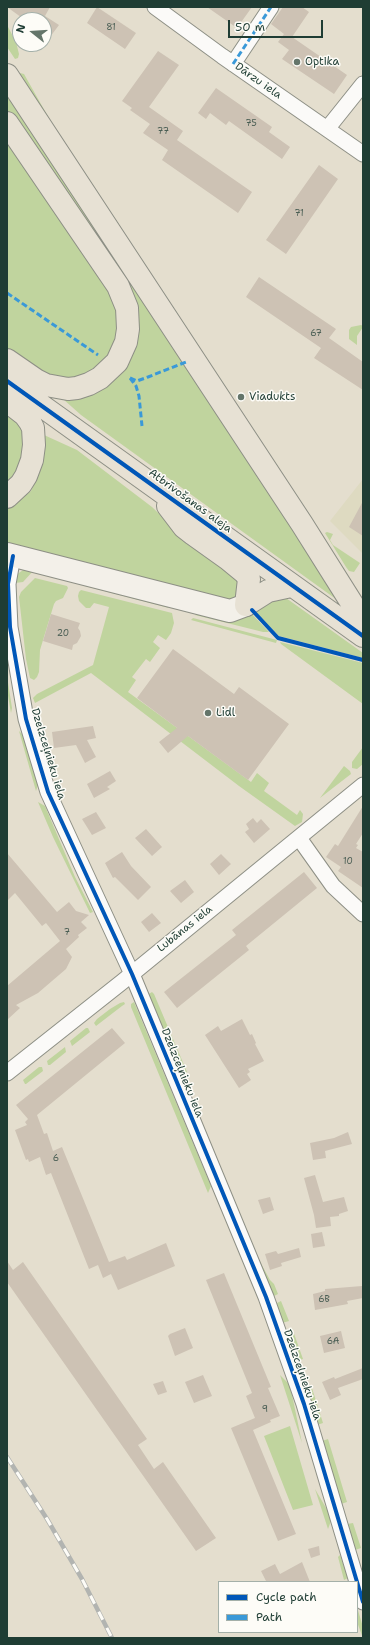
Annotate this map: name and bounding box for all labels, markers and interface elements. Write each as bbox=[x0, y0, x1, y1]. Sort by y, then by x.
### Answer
north arrow bbox=[12, 12, 52, 52]
scale bar bbox=[230, 12, 325, 38]
text: 50 m bbox=[235, 19, 265, 35]
text: N bbox=[13, 22, 29, 35]
house number: 81 bbox=[106, 23, 116, 33]
place label: Optika bbox=[305, 55, 339, 69]
marker: Optika bbox=[292, 57, 302, 67]
street label: Dārzu iela bbox=[232, 60, 284, 102]
house number: 75 bbox=[245, 119, 257, 129]
house number: 77 bbox=[157, 127, 169, 137]
house number: 71 bbox=[294, 209, 304, 219]
house number: 67 bbox=[310, 329, 322, 339]
place label: Viadukts bbox=[249, 390, 295, 404]
marker: Viadukts bbox=[236, 392, 246, 402]
street label: Atbrīvošanas aleja bbox=[146, 466, 234, 536]
house number: 20 bbox=[57, 629, 69, 639]
place label: Lidl bbox=[216, 706, 235, 720]
street label: Dzelzceļnieku iela bbox=[28, 707, 68, 801]
marker: Lidl bbox=[203, 708, 213, 718]
house number: 10 bbox=[343, 857, 353, 867]
street label: Lubānas iela bbox=[155, 903, 215, 955]
house number: 7 bbox=[64, 928, 70, 938]
street label: Dzelzceļnieku iela bbox=[158, 1027, 206, 1119]
house number: 6 bbox=[53, 1154, 59, 1164]
house number: 6B bbox=[318, 1295, 330, 1305]
street label: Dzelzceļnieku iela bbox=[280, 1328, 324, 1422]
house number: 6A bbox=[327, 1337, 339, 1347]
house number: 9 bbox=[262, 1405, 268, 1415]
legend bbox=[218, 1581, 358, 1633]
text: Cycle path bbox=[256, 1589, 317, 1605]
text: Path bbox=[256, 1609, 282, 1625]

